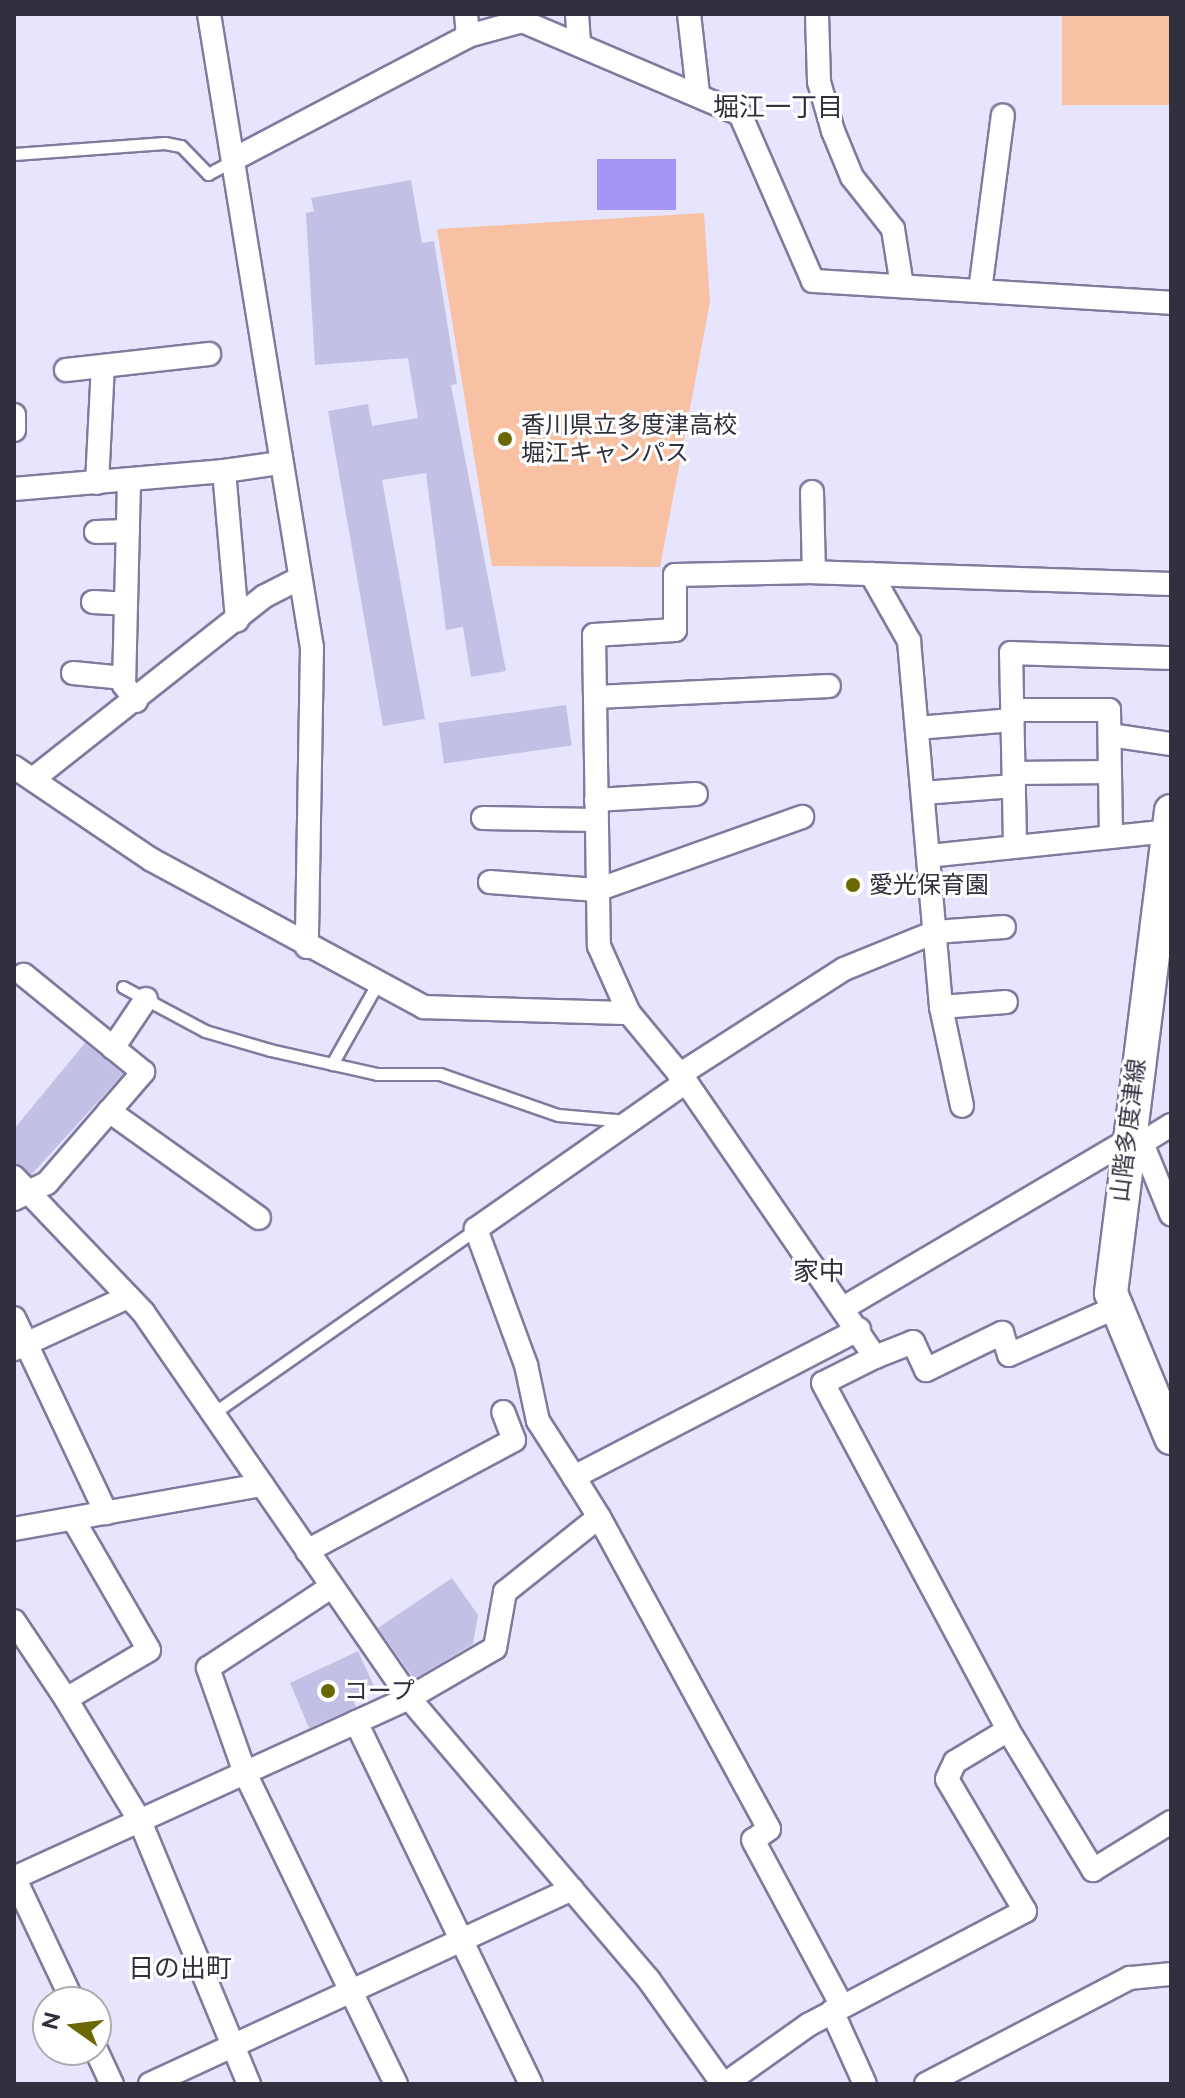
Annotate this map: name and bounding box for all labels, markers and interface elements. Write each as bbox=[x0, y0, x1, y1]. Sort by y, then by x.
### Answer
district label: 堀江一丁目 bbox=[713, 92, 843, 124]
place label: 香川県立多度津高校 堀江キャンパス bbox=[521, 411, 737, 467]
marker: 香川県立多度津高校 堀江キャンパス bbox=[496, 430, 514, 448]
place label: 愛光保育園 bbox=[869, 871, 989, 899]
marker: 愛光保育園 bbox=[844, 876, 862, 894]
street label: 山階多度津線 bbox=[1105, 1057, 1151, 1203]
district label: 家中 bbox=[793, 1256, 845, 1288]
place label: コープ bbox=[344, 1677, 416, 1705]
marker: コープ bbox=[319, 1682, 337, 1700]
district label: 日の出町 bbox=[128, 1953, 232, 1985]
north arrow bbox=[32, 1986, 112, 2066]
text: N bbox=[36, 2009, 65, 2032]

